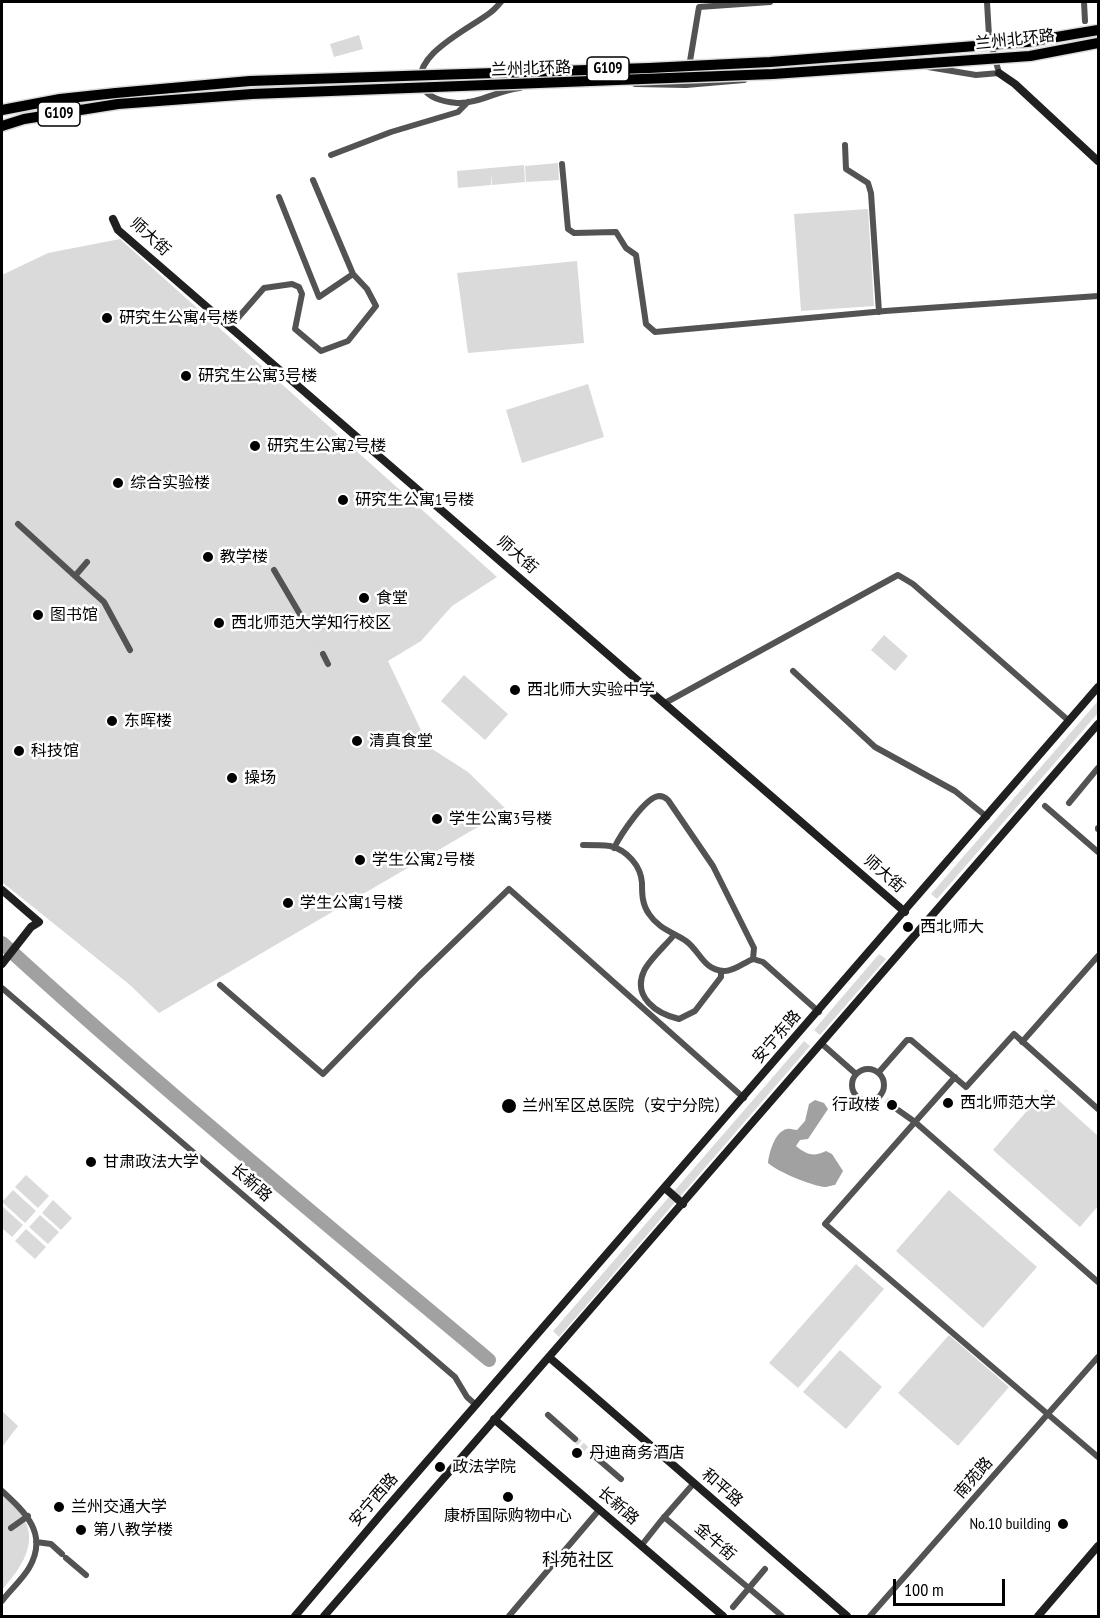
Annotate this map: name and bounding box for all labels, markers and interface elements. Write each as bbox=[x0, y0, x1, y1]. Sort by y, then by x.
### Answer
street label: 兰州北环路 bbox=[974, 26, 1056, 54]
road number: G109 bbox=[587, 57, 629, 81]
street label: 兰州北环路 bbox=[491, 58, 571, 80]
road number: G109 bbox=[38, 102, 80, 126]
street label: 师大街 bbox=[126, 214, 174, 260]
place label: 研究生公寓4号楼 bbox=[119, 308, 238, 328]
marker: 研究生公寓4号楼 bbox=[100, 311, 114, 325]
place label: 研究生公寓3号楼 bbox=[198, 366, 317, 386]
marker: 研究生公寓3号楼 bbox=[179, 369, 193, 383]
place label: 研究生公寓2号楼 bbox=[267, 436, 386, 456]
marker: 研究生公寓2号楼 bbox=[248, 439, 262, 453]
place label: 综合实验楼 bbox=[130, 473, 210, 493]
marker: 综合实验楼 bbox=[111, 476, 125, 490]
place label: 研究生公寓1号楼 bbox=[355, 490, 474, 510]
marker: 研究生公寓1号楼 bbox=[336, 493, 350, 507]
street label: 师大街 bbox=[493, 532, 541, 578]
place label: 教学楼 bbox=[220, 547, 268, 567]
marker: 教学楼 bbox=[201, 550, 215, 564]
place label: 食堂 bbox=[376, 588, 408, 608]
marker: 食堂 bbox=[357, 591, 371, 605]
place label: 图书馆 bbox=[50, 605, 98, 625]
marker: 图书馆 bbox=[31, 608, 45, 622]
place label: 西北师范大学知行校区 bbox=[231, 613, 391, 633]
marker: 西北师范大学知行校区 bbox=[212, 616, 226, 630]
place label: 西北师大实验中学 bbox=[527, 680, 655, 700]
marker: 西北师大实验中学 bbox=[508, 683, 522, 697]
place label: 东晖楼 bbox=[124, 711, 172, 731]
marker: 东晖楼 bbox=[105, 714, 119, 728]
place label: 清真食堂 bbox=[369, 731, 433, 751]
marker: 清真食堂 bbox=[350, 734, 364, 748]
place label: 科技馆 bbox=[31, 741, 79, 761]
marker: 科技馆 bbox=[12, 744, 26, 758]
place label: 操场 bbox=[244, 768, 276, 788]
marker: 操场 bbox=[225, 771, 239, 785]
place label: 学生公寓3号楼 bbox=[449, 809, 552, 829]
marker: 学生公寓3号楼 bbox=[430, 812, 444, 826]
place label: 学生公寓2号楼 bbox=[372, 850, 475, 870]
street label: 师大街 bbox=[860, 851, 908, 897]
marker: 学生公寓2号楼 bbox=[353, 853, 367, 867]
place label: 学生公寓1号楼 bbox=[300, 893, 403, 913]
marker: 学生公寓1号楼 bbox=[281, 896, 295, 910]
place label: 西北师大 bbox=[920, 917, 984, 937]
marker: 西北师大 bbox=[901, 920, 915, 934]
street label: 安宁东路 bbox=[749, 1007, 805, 1067]
place label: 西北师范大学 bbox=[960, 1093, 1056, 1113]
place label: 行政楼 bbox=[832, 1095, 880, 1115]
place label: 兰州军区总医院（安宁分院） bbox=[522, 1096, 730, 1116]
marker: 西北师范大学 bbox=[941, 1096, 955, 1110]
marker: 兰州军区总医院（安宁分院） bbox=[500, 1097, 518, 1115]
marker: 行政楼 bbox=[885, 1098, 899, 1112]
place label: 甘肃政法大学 bbox=[103, 1152, 199, 1172]
marker: 甘肃政法大学 bbox=[84, 1155, 98, 1169]
street label: 长新路 bbox=[227, 1160, 275, 1206]
place label: 丹迪商务酒店 bbox=[589, 1443, 685, 1463]
marker: 丹迪商务酒店 bbox=[570, 1446, 584, 1460]
street label: 南苑路 bbox=[951, 1454, 997, 1502]
place label: 政法学院 bbox=[452, 1457, 516, 1477]
marker: 政法学院 bbox=[433, 1460, 447, 1474]
street label: 和平路 bbox=[698, 1465, 746, 1511]
street label: 安宁西路 bbox=[346, 1470, 402, 1530]
street label: 长新路 bbox=[594, 1483, 642, 1529]
marker: 康桥国际购物中心 bbox=[501, 1490, 515, 1504]
place label: 兰州交通大学 bbox=[71, 1497, 167, 1517]
marker: 兰州交通大学 bbox=[52, 1500, 66, 1514]
place label: 康桥国际购物中心 bbox=[444, 1506, 572, 1526]
place label: No.10 building bbox=[969, 1514, 1051, 1534]
marker: No.10 building bbox=[1056, 1517, 1070, 1531]
street label: 金牛街 bbox=[691, 1519, 739, 1565]
place label: 第八教学楼 bbox=[93, 1520, 173, 1540]
marker: 第八教学楼 bbox=[74, 1523, 88, 1537]
district label: 科苑社区 bbox=[542, 1550, 614, 1572]
scale bar bbox=[896, 1567, 1008, 1605]
text: 100 m bbox=[904, 1578, 944, 1601]

